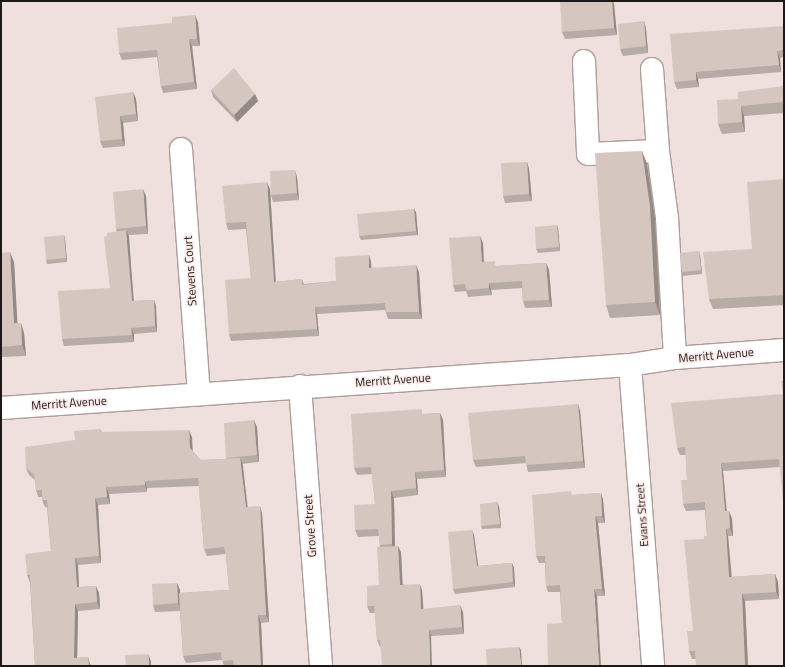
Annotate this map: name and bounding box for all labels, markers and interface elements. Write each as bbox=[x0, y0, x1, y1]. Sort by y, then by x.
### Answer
street label: Stevens Court bbox=[180, 235, 200, 307]
street label: Merritt Avenue bbox=[678, 345, 754, 365]
street label: Merritt Avenue bbox=[355, 370, 431, 390]
street label: Merritt Avenue bbox=[31, 393, 107, 413]
street label: Evans Street bbox=[633, 483, 651, 547]
street label: Grove Street bbox=[301, 494, 319, 558]

